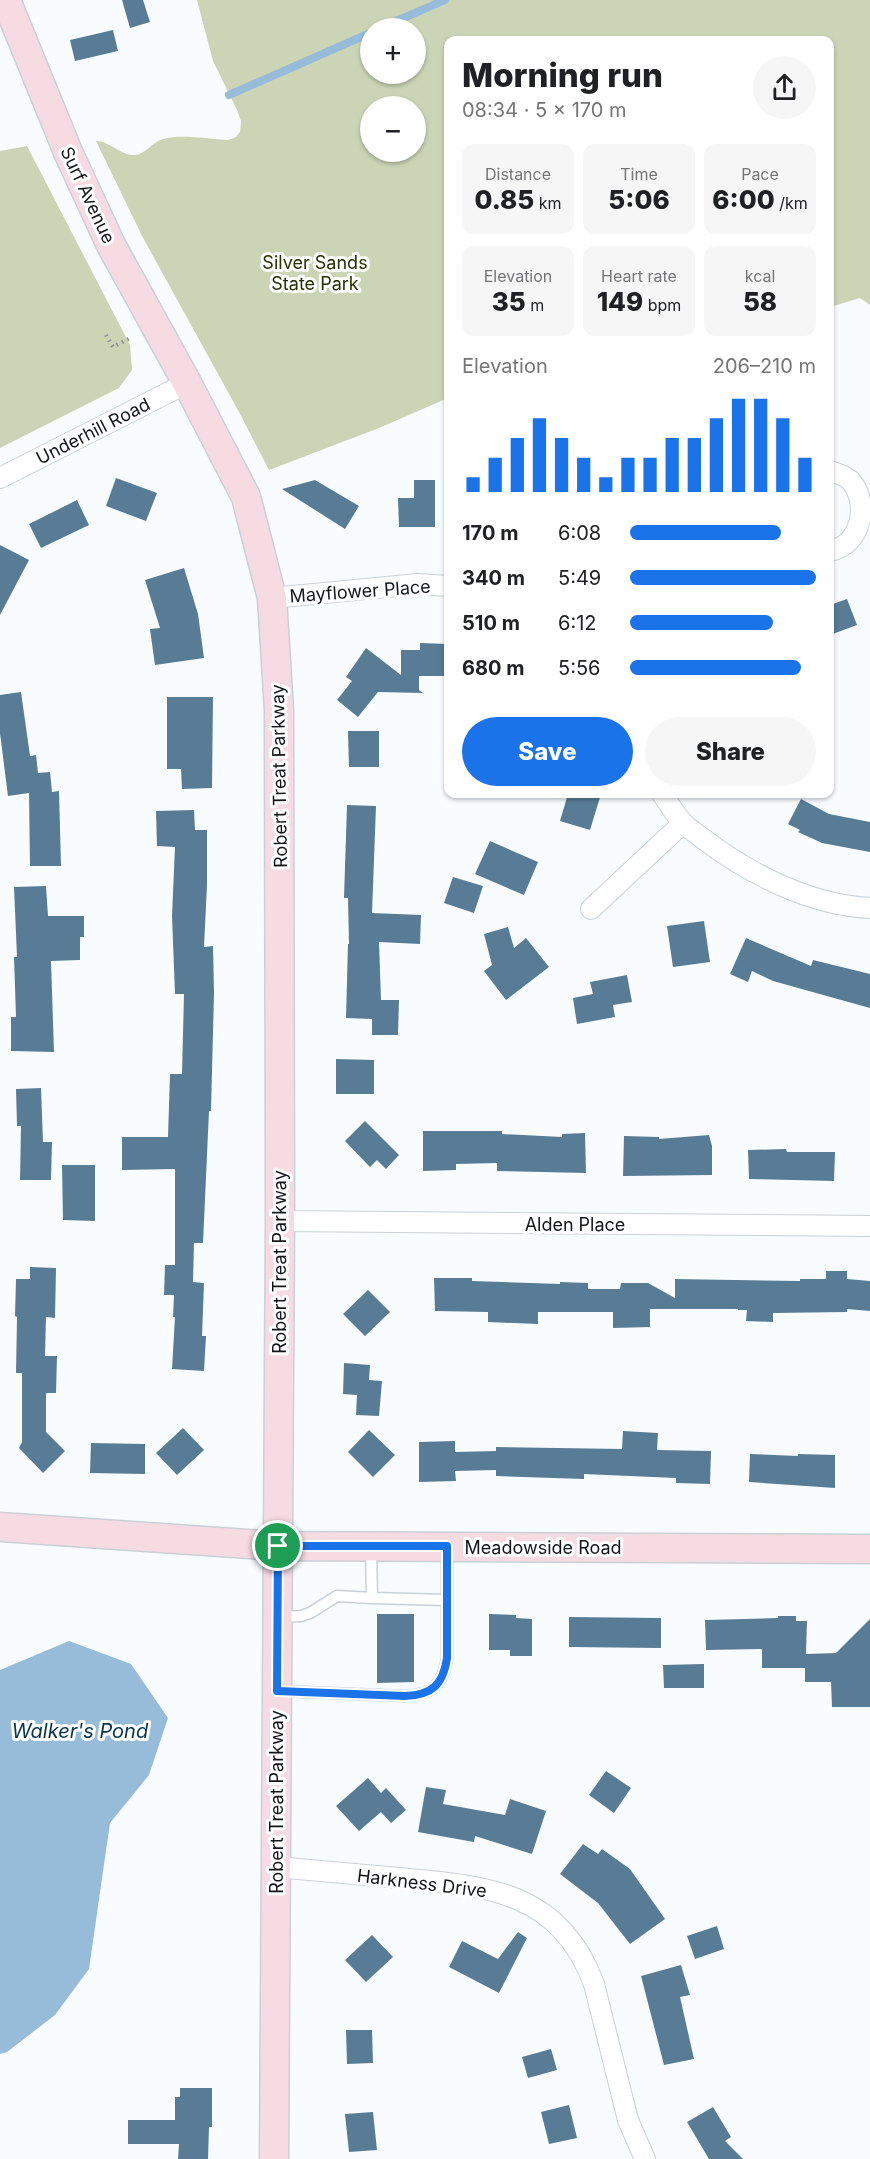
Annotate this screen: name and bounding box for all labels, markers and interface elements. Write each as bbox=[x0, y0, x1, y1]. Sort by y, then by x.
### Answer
map controls bbox=[360, 18, 426, 162]
button: + bbox=[360, 18, 426, 84]
text: Morning run bbox=[462, 55, 663, 95]
button: share bbox=[753, 56, 816, 119]
button: − bbox=[360, 96, 426, 162]
text: 08:34 · 5 × 170 m bbox=[462, 98, 627, 122]
street label: Surf Avenue bbox=[56, 143, 120, 247]
text: Distance bbox=[485, 164, 551, 184]
text: Time bbox=[620, 164, 658, 184]
text: Pace bbox=[741, 164, 779, 184]
text: 0.85 bbox=[474, 184, 534, 215]
text: 5:06 bbox=[608, 184, 670, 215]
text: 6:00 bbox=[712, 184, 775, 215]
text: km bbox=[534, 193, 562, 213]
text: /km bbox=[775, 193, 808, 213]
park label: Silver Sands State Park bbox=[262, 252, 368, 294]
text: Elevation bbox=[484, 266, 552, 286]
text: Heart rate bbox=[601, 266, 677, 286]
text: kcal bbox=[745, 266, 775, 286]
text: 35 bbox=[492, 286, 526, 317]
text: 149 bbox=[597, 286, 643, 317]
text: 58 bbox=[743, 286, 777, 317]
text: m bbox=[526, 295, 544, 315]
text: bpm bbox=[643, 295, 681, 315]
text: Elevation bbox=[462, 354, 548, 378]
text: 206–210 m bbox=[713, 354, 816, 378]
street label: Underhill Road bbox=[33, 393, 153, 469]
text: 170 m bbox=[462, 521, 518, 545]
text: 6:08 bbox=[558, 521, 601, 545]
text: 340 m bbox=[462, 566, 525, 590]
text: 5:49 bbox=[558, 566, 601, 590]
street label: Mayflower Place bbox=[289, 576, 431, 606]
text: 510 m bbox=[462, 611, 520, 635]
text: 6:12 bbox=[558, 611, 597, 635]
text: 680 m bbox=[462, 656, 524, 680]
text: 5:56 bbox=[558, 656, 600, 680]
street label: Robert Treat Parkway bbox=[267, 684, 291, 868]
button: Save bbox=[462, 717, 633, 786]
button: Share bbox=[645, 717, 816, 786]
street label: Robert Treat Parkway bbox=[269, 1170, 290, 1354]
street label: Alden Place bbox=[525, 1214, 625, 1235]
pin bbox=[252, 1520, 303, 1571]
icon: arrive bbox=[261, 1529, 294, 1562]
street label: Meadowside Road bbox=[464, 1537, 622, 1558]
street label: Robert Treat Parkway bbox=[266, 1710, 287, 1894]
water label: Walker's Pond bbox=[12, 1719, 149, 1743]
street label: Harkness Drive bbox=[356, 1865, 488, 1901]

